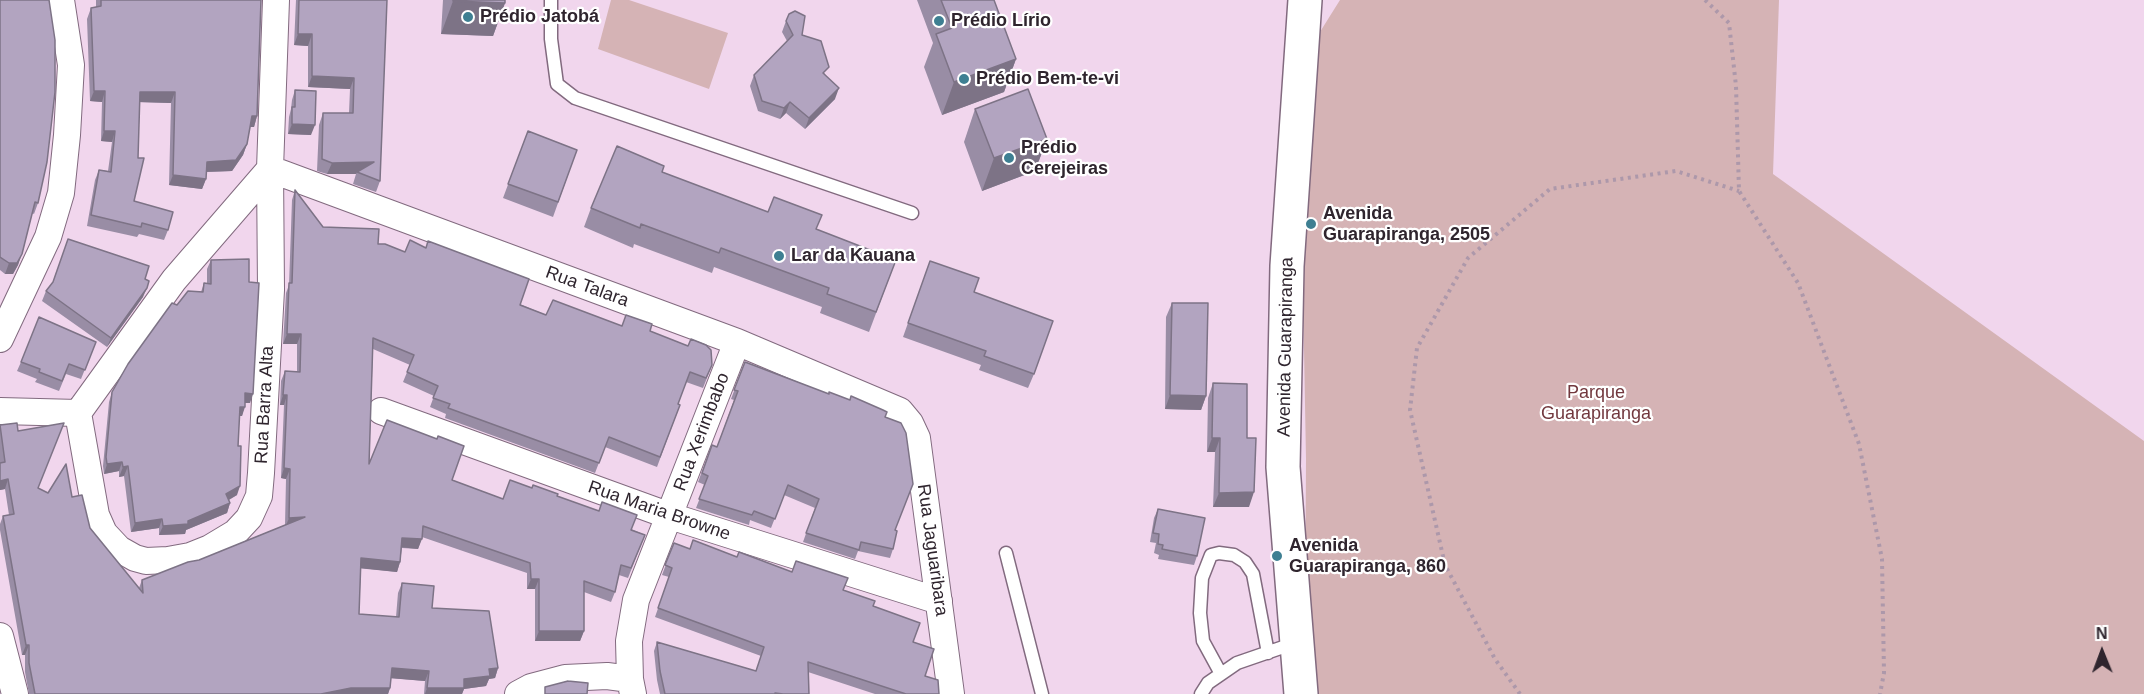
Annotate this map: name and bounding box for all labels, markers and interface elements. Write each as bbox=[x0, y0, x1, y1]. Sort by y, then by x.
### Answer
place label: Prédio Jatobá bbox=[480, 6, 599, 28]
marker: Prédio Jatobá bbox=[461, 10, 475, 24]
place label: Prédio Lírio bbox=[951, 10, 1051, 32]
marker: Prédio Lírio bbox=[932, 14, 946, 28]
place label: Prédio Bem-te-vi bbox=[976, 68, 1119, 90]
marker: Prédio Bem-te-vi bbox=[957, 72, 971, 86]
place label: Prédio Cerejeiras bbox=[1021, 137, 1108, 180]
marker: Prédio Cerejeiras bbox=[1002, 151, 1016, 165]
place label: Avenida Guarapiranga, 2505 bbox=[1323, 203, 1490, 246]
marker: Avenida Guarapiranga, 2505 bbox=[1304, 217, 1318, 231]
place label: Lar da Kauana bbox=[791, 245, 915, 267]
marker: Lar da Kauana bbox=[772, 249, 786, 263]
street label: Avenida Guarapiranga bbox=[1274, 257, 1298, 437]
street label: Rua Talara bbox=[542, 262, 632, 312]
street label: Rua Barra Alta bbox=[251, 345, 279, 465]
street label: Rua Xerimbabo bbox=[670, 370, 734, 494]
park label: Parque Guarapiranga bbox=[1541, 382, 1651, 424]
street label: Rua Maria Browne bbox=[585, 477, 733, 545]
street label: Rua Jaguaribara bbox=[912, 483, 952, 617]
place label: Avenida Guarapiranga, 860 bbox=[1289, 535, 1446, 578]
marker: Avenida Guarapiranga, 860 bbox=[1270, 549, 1284, 563]
north arrow bbox=[2072, 622, 2132, 682]
text: N bbox=[2096, 625, 2108, 642]

